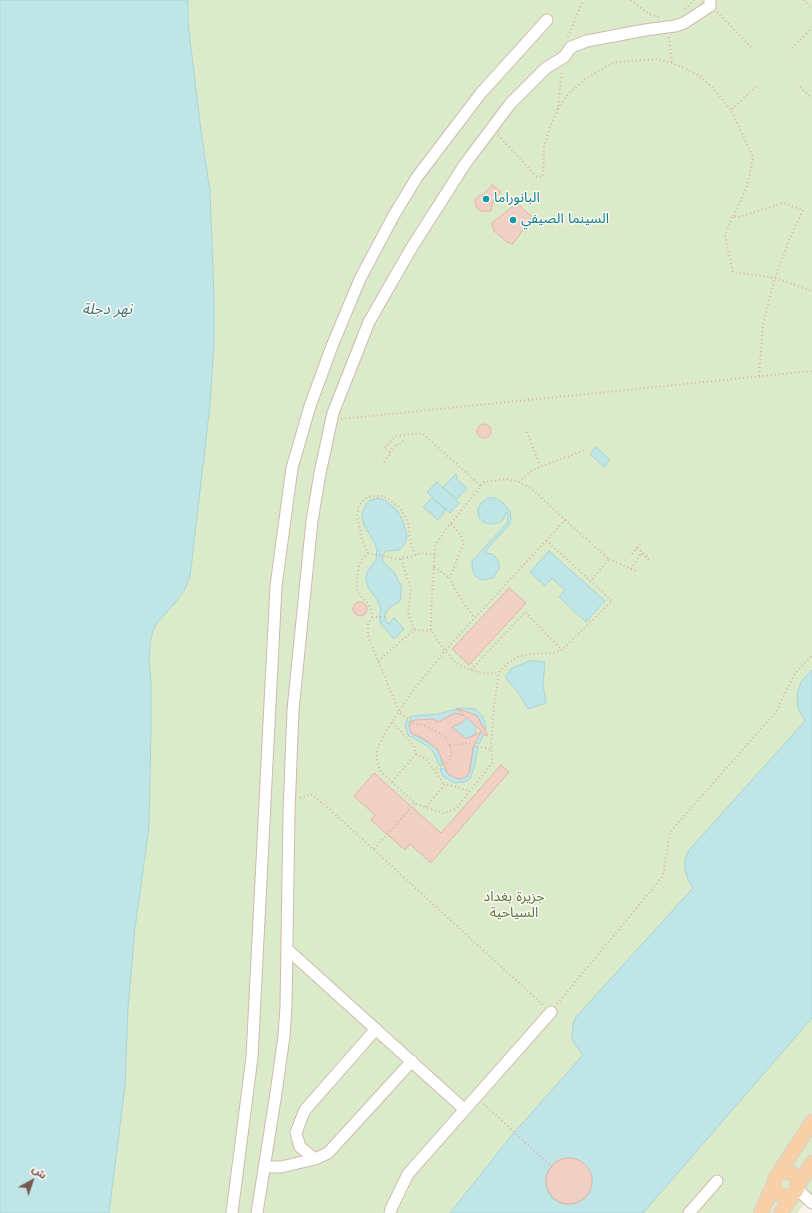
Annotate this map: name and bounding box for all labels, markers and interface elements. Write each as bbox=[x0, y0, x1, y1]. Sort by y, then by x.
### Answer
place label: البانوراما bbox=[494, 191, 540, 207]
marker: البانوراما bbox=[481, 194, 491, 204]
place label: السينما الصيفي bbox=[521, 212, 609, 228]
marker: السينما الصيفي bbox=[508, 215, 518, 225]
water label: نهر دجلة bbox=[82, 301, 132, 319]
park label: جزيرة بغداد السياحية bbox=[484, 890, 544, 922]
north arrow bbox=[12, 1161, 52, 1201]
text: ش bbox=[29, 1161, 51, 1183]

